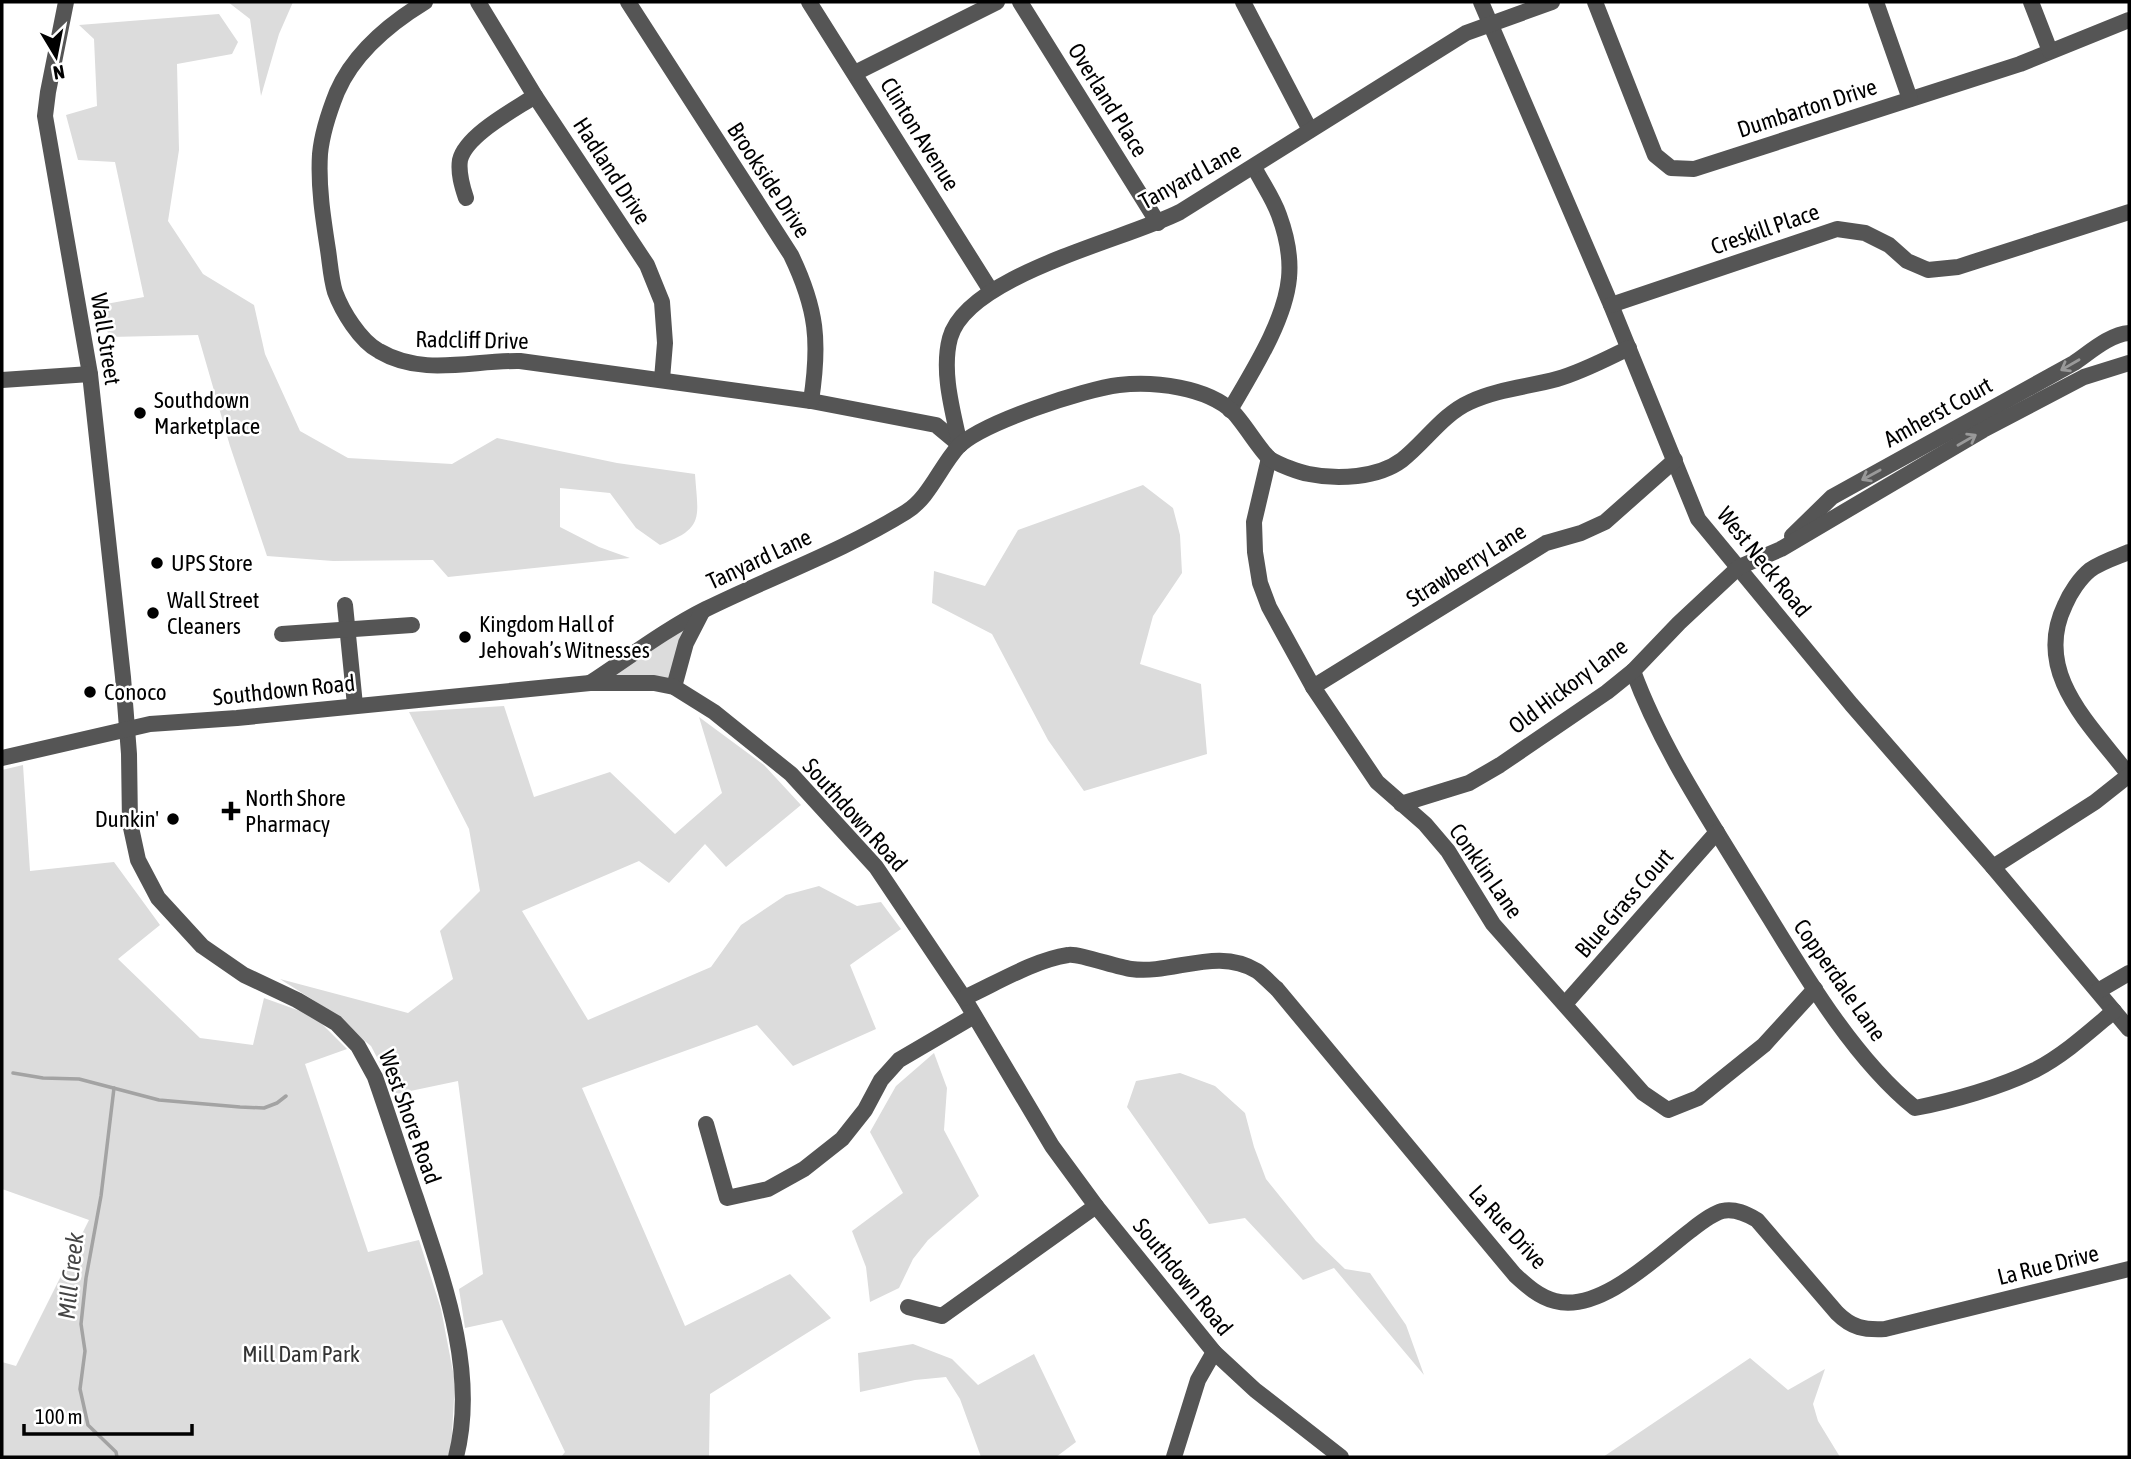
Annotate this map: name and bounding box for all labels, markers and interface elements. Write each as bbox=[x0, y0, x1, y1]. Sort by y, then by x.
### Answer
north arrow bbox=[21, 21, 91, 91]
street label: Overland Place bbox=[1063, 38, 1153, 162]
text: N bbox=[52, 61, 66, 85]
street label: Clinton Avenue bbox=[875, 73, 965, 195]
street label: Dumbarton Drive bbox=[1734, 73, 1880, 143]
street label: Hadland Drive bbox=[568, 113, 656, 229]
street label: Brookside Drive bbox=[722, 118, 816, 242]
street label: Tanyard Lane bbox=[1135, 137, 1245, 215]
street label: Creskill Place bbox=[1707, 198, 1823, 260]
street label: Wall Street bbox=[86, 291, 126, 387]
street label: Radcliff Drive bbox=[415, 326, 529, 354]
one-way arrow bbox=[2060, 358, 2080, 372]
street label: Amherst Court bbox=[1879, 372, 1997, 452]
place label: Southdown Marketplace bbox=[154, 387, 260, 439]
marker: Southdown Marketplace bbox=[132, 405, 148, 421]
one-way arrow bbox=[1956, 433, 1976, 447]
one-way arrow bbox=[1861, 469, 1882, 482]
street label: West Neck Road bbox=[1712, 502, 1816, 622]
street label: Strawberry Lane bbox=[1402, 518, 1530, 612]
street label: Tanyard Lane bbox=[703, 523, 815, 595]
place label: UPS Store bbox=[171, 550, 253, 576]
marker: UPS Store bbox=[149, 555, 165, 571]
place label: Wall Street Cleaners bbox=[167, 587, 259, 639]
marker: Wall Street Cleaners bbox=[145, 605, 161, 621]
place label: Kingdom Hall of Jehovah’s Witnesses bbox=[479, 611, 650, 663]
marker: Kingdom Hall of Jehovah’s Witnesses bbox=[457, 629, 473, 645]
street label: Old Hickory Lane bbox=[1504, 633, 1632, 739]
street label: Southdown Road bbox=[212, 670, 356, 710]
place label: Conoco bbox=[104, 679, 166, 705]
marker: Conoco bbox=[82, 684, 98, 700]
street label: Southdown Road bbox=[798, 753, 912, 877]
place label: North Shore Pharmacy bbox=[245, 785, 346, 837]
marker: North Shore Pharmacy bbox=[223, 803, 239, 819]
place label: Dunkin' bbox=[95, 806, 159, 832]
marker: Dunkin' bbox=[165, 811, 181, 827]
street label: Conklin Lane bbox=[1444, 819, 1528, 923]
street label: Blue Grass Court bbox=[1570, 843, 1678, 963]
street label: Copperdale Lane bbox=[1788, 914, 1892, 1046]
street label: West Shore Road bbox=[374, 1047, 446, 1187]
street label: La Rue Drive bbox=[1464, 1180, 1552, 1274]
street label: Southdown Road bbox=[1128, 1213, 1238, 1341]
water label: Mill Creek bbox=[53, 1231, 89, 1320]
street label: La Rue Drive bbox=[1995, 1240, 2101, 1290]
park label: Mill Dam Park bbox=[242, 1341, 360, 1367]
scale bar bbox=[24, 1392, 192, 1436]
text: 100 m bbox=[35, 1404, 83, 1428]

